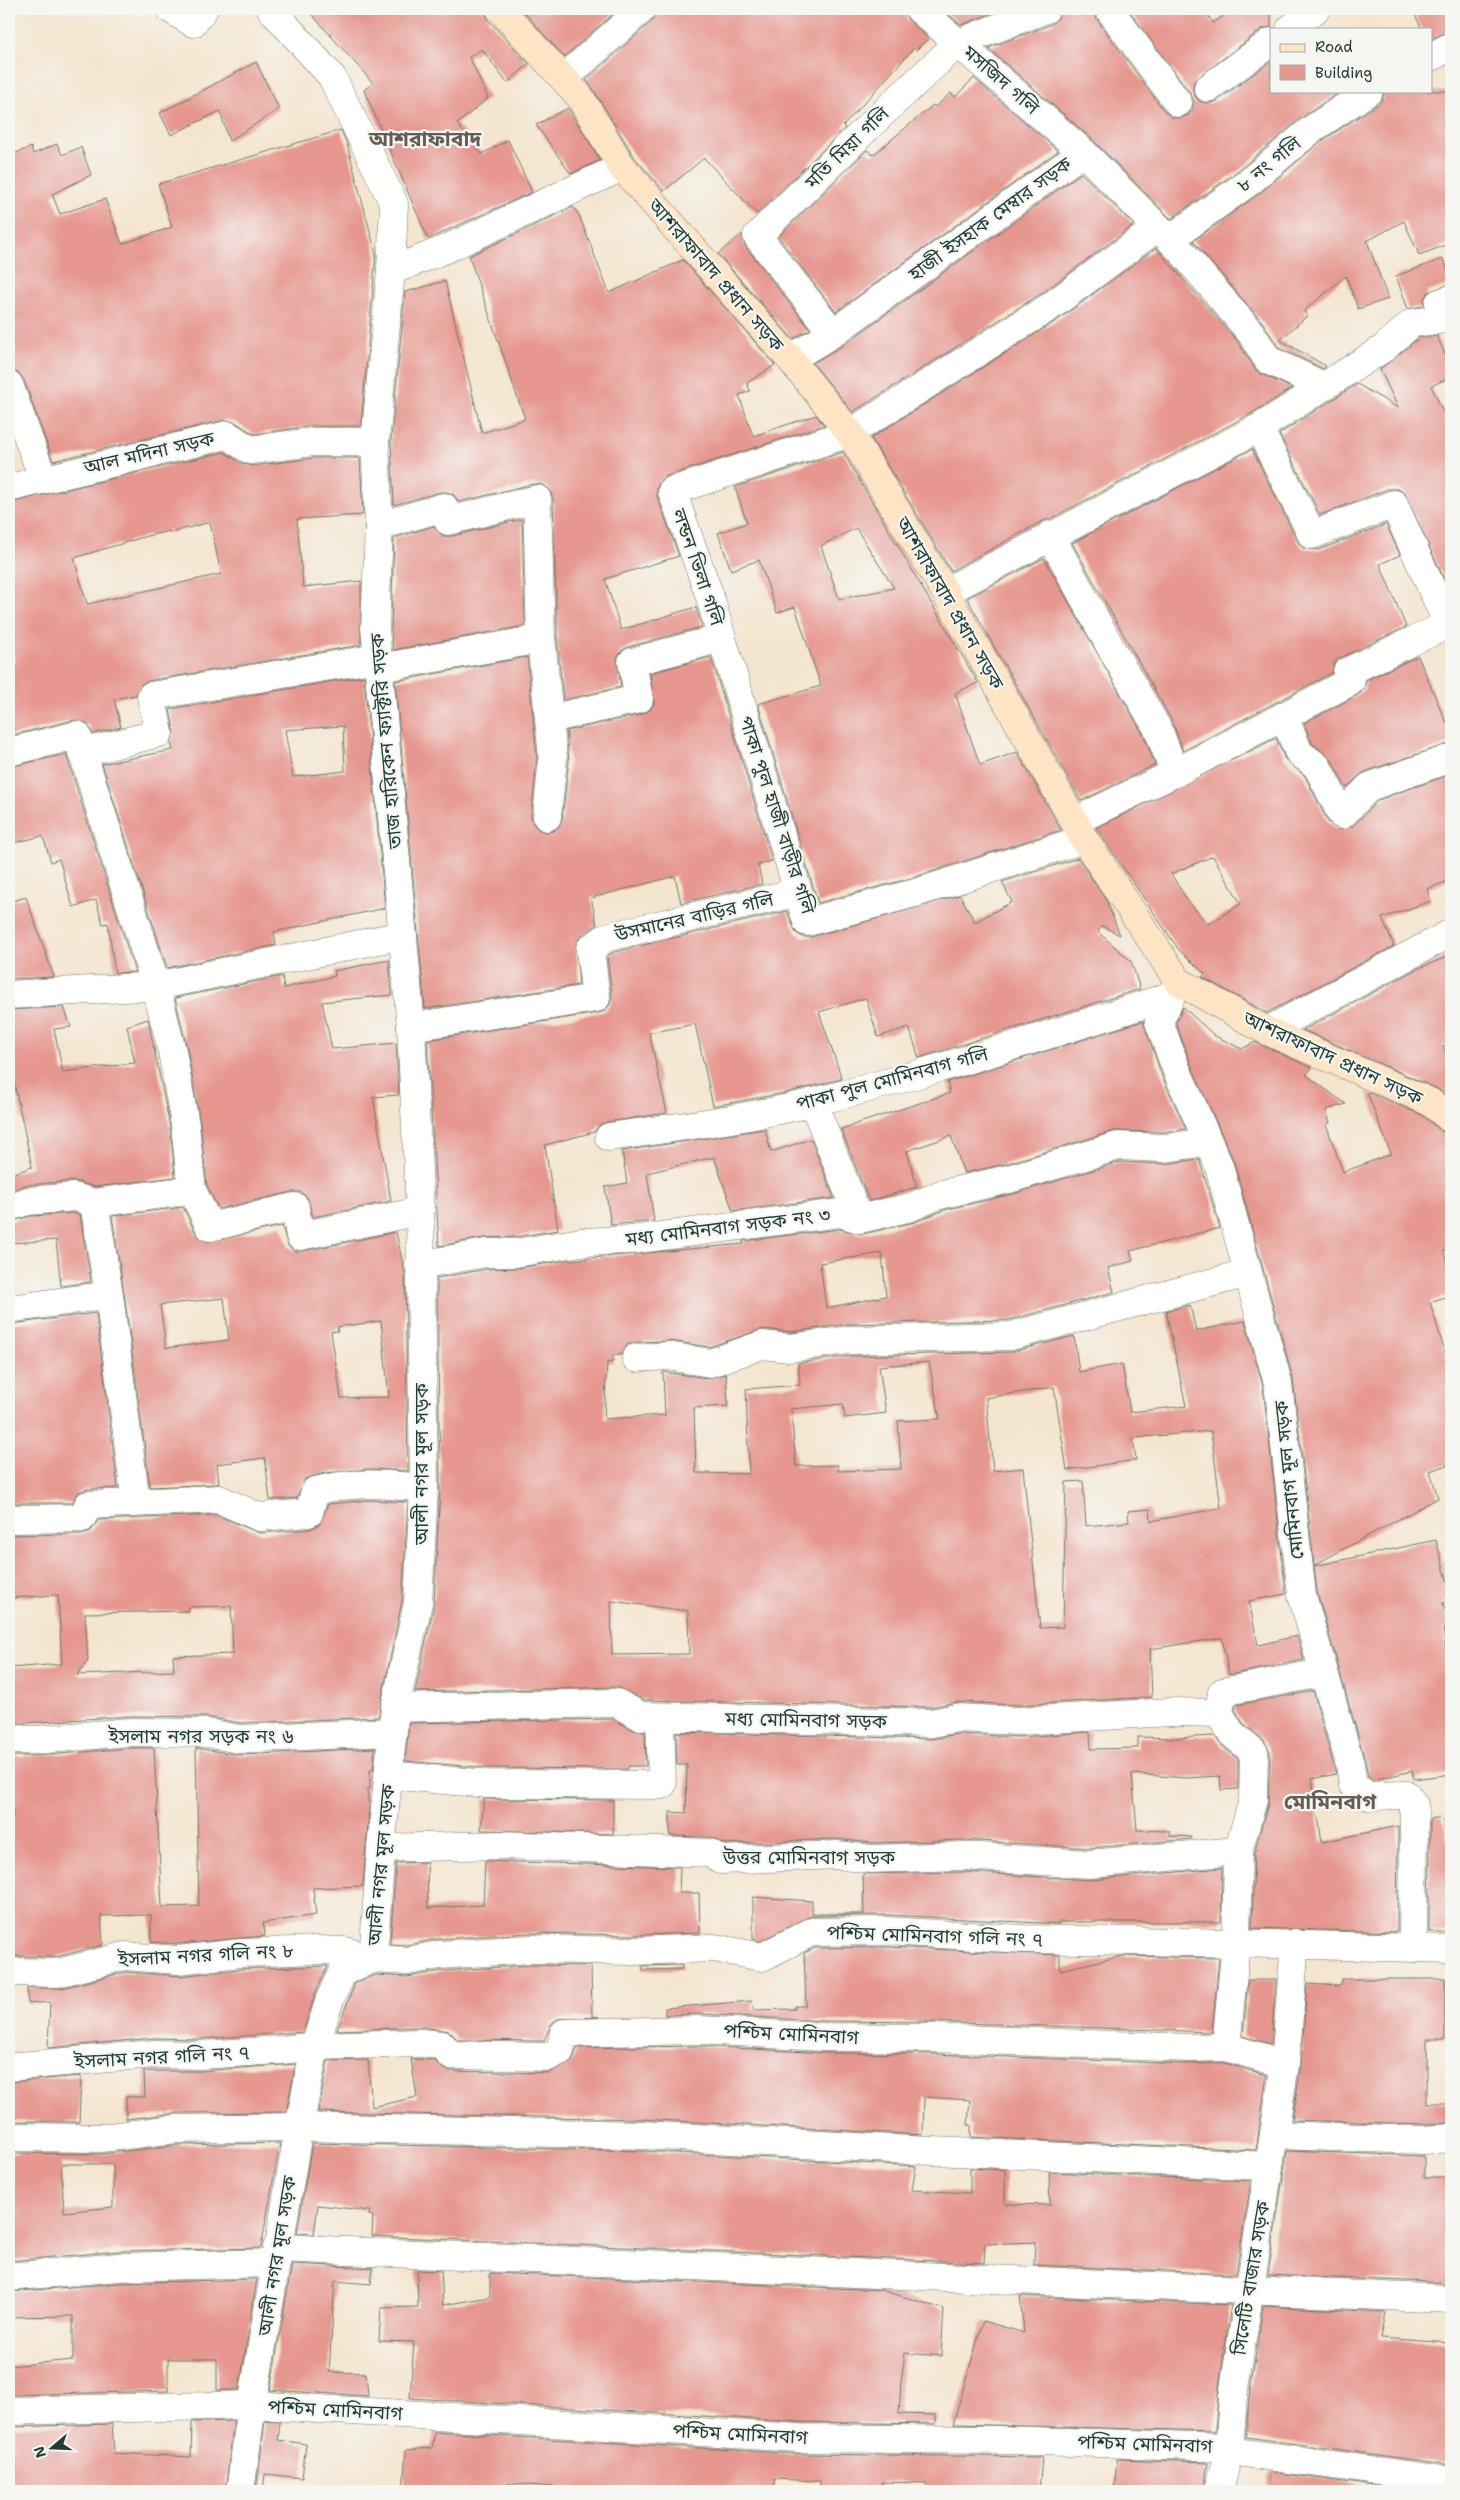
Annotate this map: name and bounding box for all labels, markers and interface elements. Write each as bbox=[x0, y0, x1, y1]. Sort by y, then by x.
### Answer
legend bbox=[1270, 28, 1432, 92]
text: Road bbox=[1315, 37, 1353, 57]
street label: মসজিদ গলি bbox=[957, 39, 1045, 121]
text: Building bbox=[1315, 63, 1372, 83]
street label: মতি মিয়া গলি bbox=[799, 101, 895, 195]
district label: আশরাফাবাদ bbox=[368, 125, 482, 153]
street label: ৮ নং গলি bbox=[1232, 130, 1307, 197]
street label: হাজী ইসহাক মেম্বার সড়ক bbox=[903, 151, 1077, 287]
street label: আশরাফাবাদ প্রধান সড়ক bbox=[642, 192, 790, 357]
street label: আল মদিনা সড়ক bbox=[80, 426, 217, 480]
street label: লন্ডন ভিলা গলি bbox=[666, 504, 730, 630]
street label: আশরাফাবাদ প্রধান সড়ক bbox=[890, 511, 1010, 694]
street label: তাজ হারিকেন ফ্যাক্টরি সড়ক bbox=[364, 631, 408, 851]
street label: পাকা পুল হাজী বাড়ীর গলি bbox=[733, 713, 821, 918]
street label: উসমানের বাড়ির গলি bbox=[611, 886, 777, 948]
street label: আশরাফাবাদ প্রধান সড়ক bbox=[1238, 1005, 1427, 1111]
street label: পাকা পুল মোমিনবাগ গলি bbox=[793, 1041, 992, 1117]
street label: মধ্য মোমিনবাগ সড়ক নং ৩ bbox=[623, 1202, 832, 1252]
street label: আলী নগর মূল সড়ক bbox=[409, 1383, 434, 1546]
street label: মোমিনবাগ মূল সড়ক bbox=[1268, 1399, 1310, 1561]
street label: মধ্য মোমিনবাগ সড়ক bbox=[724, 1706, 888, 1734]
street label: ইসলাম নগর সড়ক নং ৬ bbox=[107, 1724, 294, 1749]
street label: আলী নগর মূল সড়ক bbox=[361, 1783, 401, 1948]
district label: মোমিনবাগ bbox=[1284, 1788, 1377, 1816]
street label: উত্তর মোমিনবাগ সড়ক bbox=[722, 1845, 896, 1870]
street label: পশ্চিম মোমিনবাগ গলি নং ৭ bbox=[826, 1920, 1044, 1952]
street label: ইসলাম নগর গলি নং ৮ bbox=[117, 1938, 294, 1972]
street label: পশ্চিম মোমিনবাগ bbox=[723, 2018, 860, 2050]
street label: ইসলাম নগর গলি নং ৭ bbox=[73, 2040, 250, 2074]
street label: আলী নগর মূল সড়ক bbox=[252, 2174, 302, 2339]
street label: সিলেটি বাজার সড়ক bbox=[1226, 2198, 1276, 2358]
street label: পশ্চিম মোমিনবাগ bbox=[267, 2394, 404, 2426]
street label: পশ্চিম মোমিনবাগ bbox=[672, 2418, 809, 2450]
north arrow bbox=[28, 2422, 78, 2472]
street label: পশ্চিম মোমিনবাগ bbox=[1077, 2429, 1214, 2459]
text: N bbox=[29, 2444, 50, 2460]

